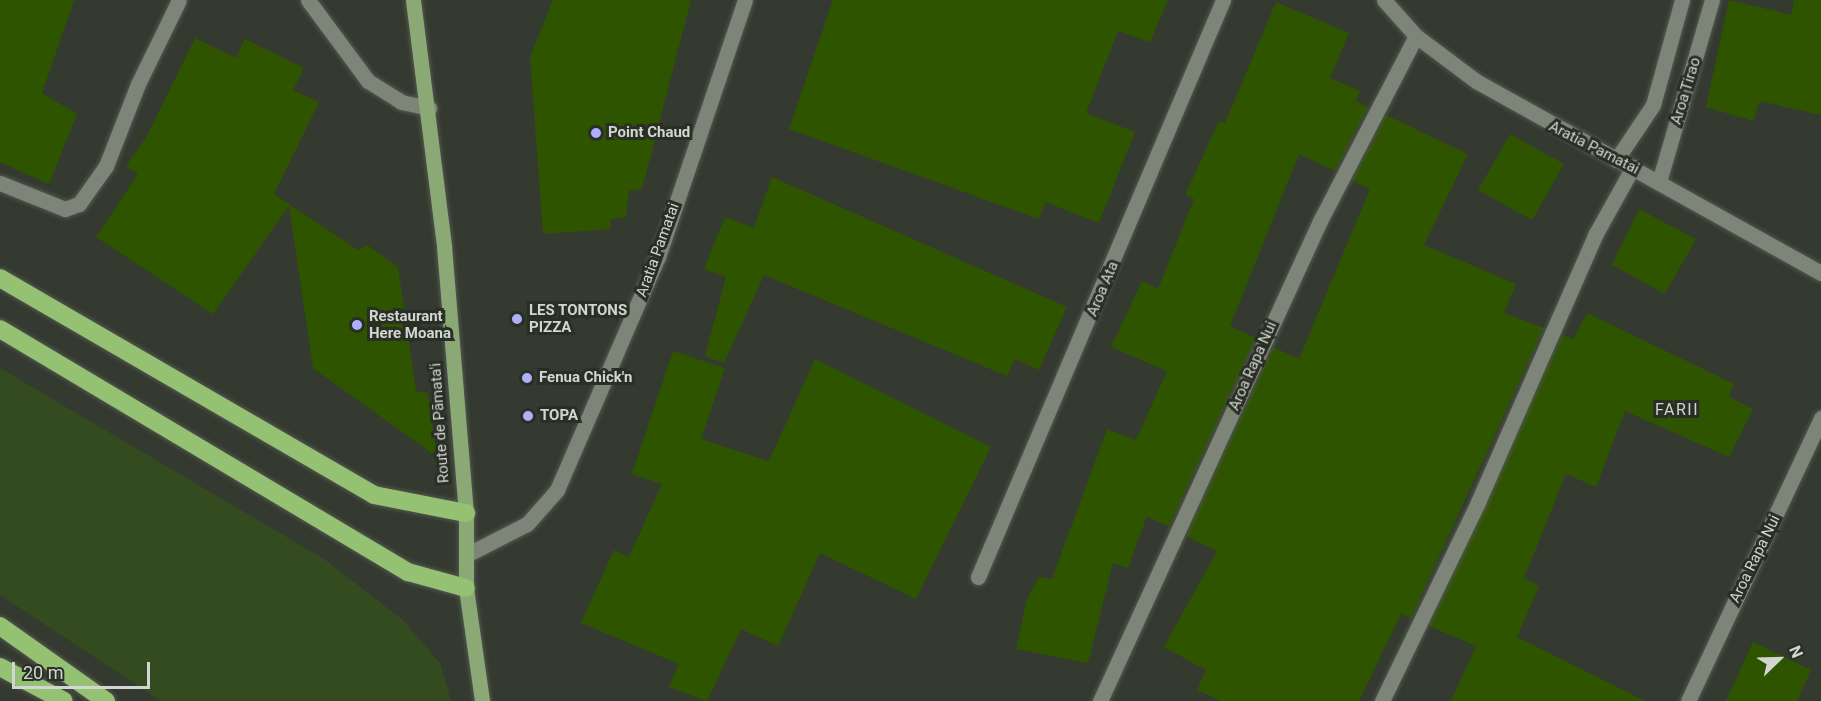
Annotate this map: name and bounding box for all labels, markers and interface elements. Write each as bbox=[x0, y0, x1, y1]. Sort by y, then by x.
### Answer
street label: Aroa Tirao bbox=[1667, 55, 1705, 127]
street label: Aratia Pamatai bbox=[1546, 118, 1642, 178]
place label: Point Chaud bbox=[608, 124, 690, 142]
marker: Point Chaud bbox=[589, 126, 603, 140]
street label: Aratia Pamatai bbox=[633, 201, 683, 299]
street label: Aroa Ata bbox=[1083, 259, 1123, 319]
place label: LES TONTONS PIZZA bbox=[529, 301, 628, 336]
place label: Restaurant Here Moana bbox=[369, 307, 451, 342]
marker: LES TONTONS PIZZA bbox=[510, 312, 524, 326]
marker: Restaurant Here Moana bbox=[350, 318, 364, 332]
street label: Aroa Rapa Nui bbox=[1225, 319, 1281, 413]
street label: Route de Pāmata'i bbox=[427, 362, 453, 484]
place label: Fenua Chick'n bbox=[539, 369, 632, 387]
marker: Fenua Chick'n bbox=[520, 371, 534, 385]
district label: FARII bbox=[1655, 400, 1699, 420]
place label: TOPA bbox=[540, 407, 578, 425]
marker: TOPA bbox=[521, 409, 535, 423]
street label: Aroa Rapa Nui bbox=[1726, 512, 1784, 606]
north arrow bbox=[1749, 629, 1809, 689]
text: N bbox=[1785, 643, 1807, 661]
scale bar bbox=[15, 650, 153, 688]
text: 20 m bbox=[23, 662, 63, 683]

